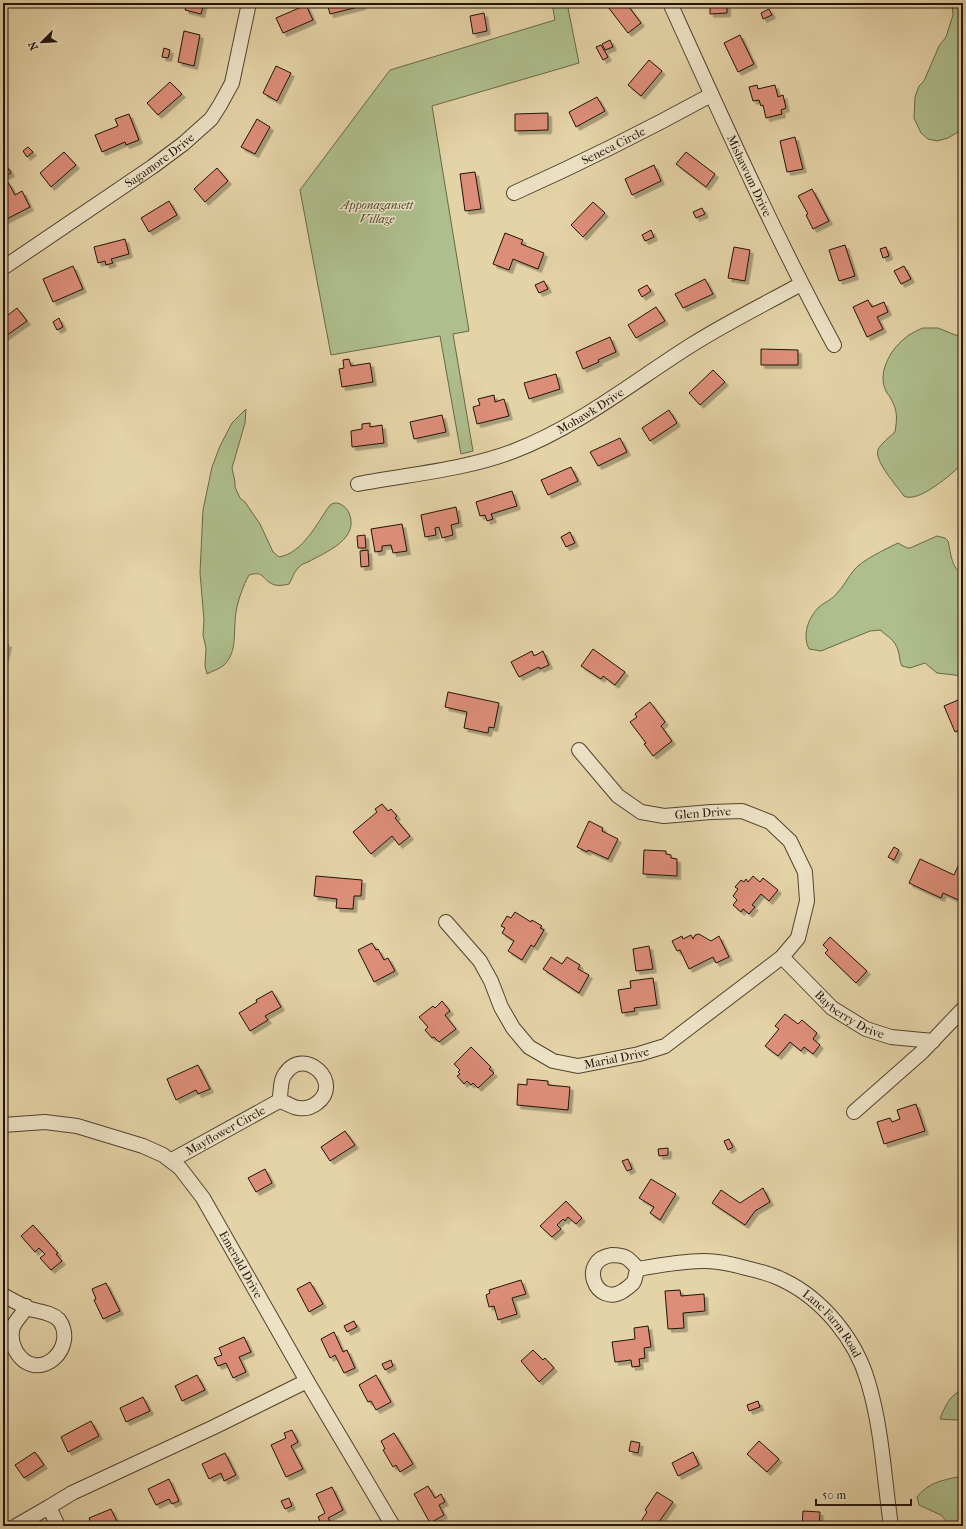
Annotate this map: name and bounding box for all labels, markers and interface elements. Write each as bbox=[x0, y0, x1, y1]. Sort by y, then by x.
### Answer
north arrow bbox=[22, 22, 62, 62]
text: N bbox=[25, 39, 41, 52]
street label: Seneca Circle bbox=[579, 124, 648, 168]
street label: Sagamore Drive bbox=[122, 130, 197, 190]
street label: Mishawum Drive bbox=[724, 133, 775, 219]
park label: Apponagansett Village bbox=[339, 198, 415, 226]
street label: Mohawk Drive bbox=[555, 385, 626, 437]
street label: Glen Drive bbox=[674, 804, 732, 822]
street label: Bayberry Drive bbox=[812, 988, 886, 1041]
street label: Marial Drive bbox=[583, 1044, 651, 1072]
street label: Mayflower Circle bbox=[183, 1103, 268, 1158]
street label: Emerald Drive bbox=[216, 1228, 266, 1301]
street label: Lane Farm Road bbox=[800, 1287, 865, 1360]
scale bar bbox=[816, 1481, 911, 1507]
text: 50 m bbox=[822, 1488, 846, 1502]

